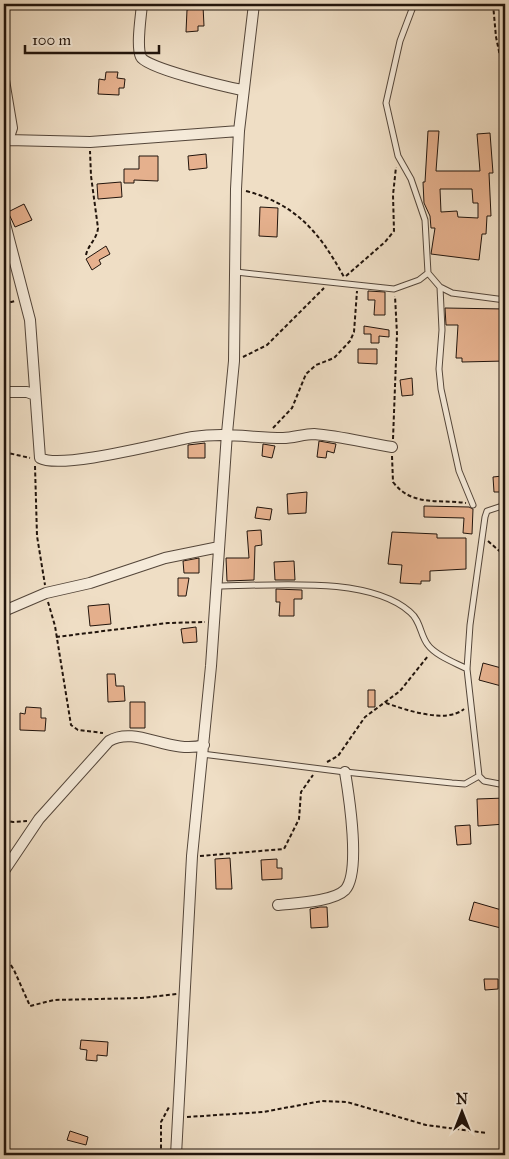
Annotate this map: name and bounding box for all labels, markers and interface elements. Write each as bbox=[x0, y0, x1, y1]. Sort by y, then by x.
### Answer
scale bar bbox=[25, 22, 159, 54]
text: 100 m bbox=[32, 31, 72, 49]
north arrow bbox=[436, 1086, 486, 1136]
text: N bbox=[456, 1091, 468, 1108]

